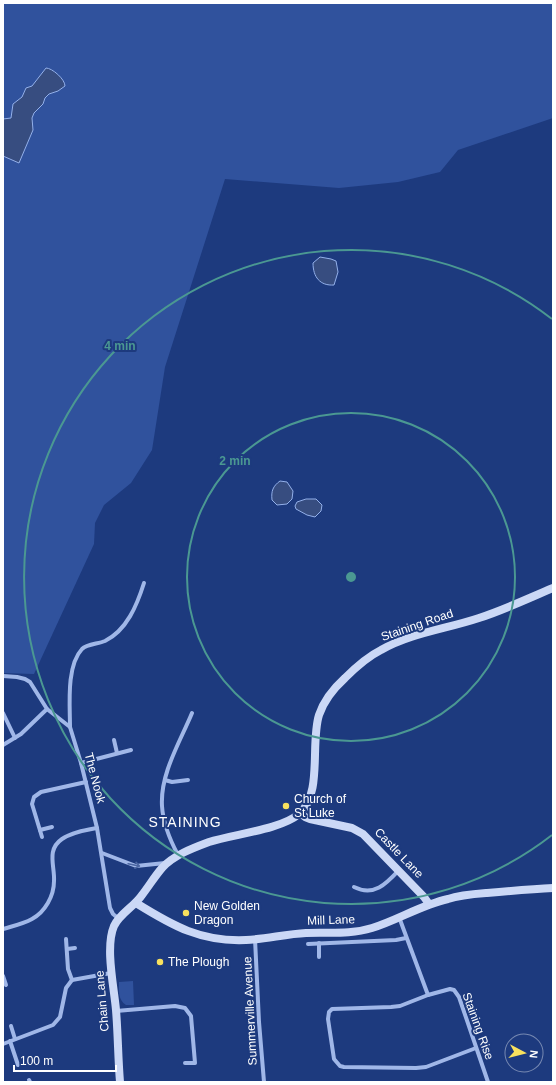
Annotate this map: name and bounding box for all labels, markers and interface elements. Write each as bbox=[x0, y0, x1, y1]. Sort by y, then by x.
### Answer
text: 4 min bbox=[104, 339, 136, 353]
text: 2 min bbox=[219, 454, 251, 468]
centre of rings bbox=[344, 570, 358, 584]
street label: Staining Road bbox=[379, 606, 455, 644]
street label: The Nook bbox=[82, 751, 109, 806]
place label: Church of St Luke bbox=[294, 792, 347, 820]
marker: Church of St Luke bbox=[281, 801, 291, 811]
district label: STAINING bbox=[148, 814, 222, 830]
street label: Castle Lane bbox=[372, 825, 427, 881]
one-way arrow bbox=[127, 861, 140, 869]
place label: New Golden Dragon bbox=[194, 899, 260, 927]
marker: New Golden Dragon bbox=[181, 908, 191, 918]
street label: Mill Lane bbox=[307, 912, 356, 928]
place label: The Plough bbox=[168, 955, 229, 969]
street label: Summerville Avenue bbox=[240, 956, 260, 1066]
marker: The Plough bbox=[155, 957, 165, 967]
street label: Chain Lane bbox=[92, 969, 112, 1032]
street label: Staining Rise bbox=[459, 990, 497, 1062]
north arrow bbox=[504, 1033, 544, 1073]
scale bar bbox=[14, 1047, 116, 1073]
text: N bbox=[527, 1050, 540, 1059]
text: 100 m bbox=[20, 1054, 53, 1068]

